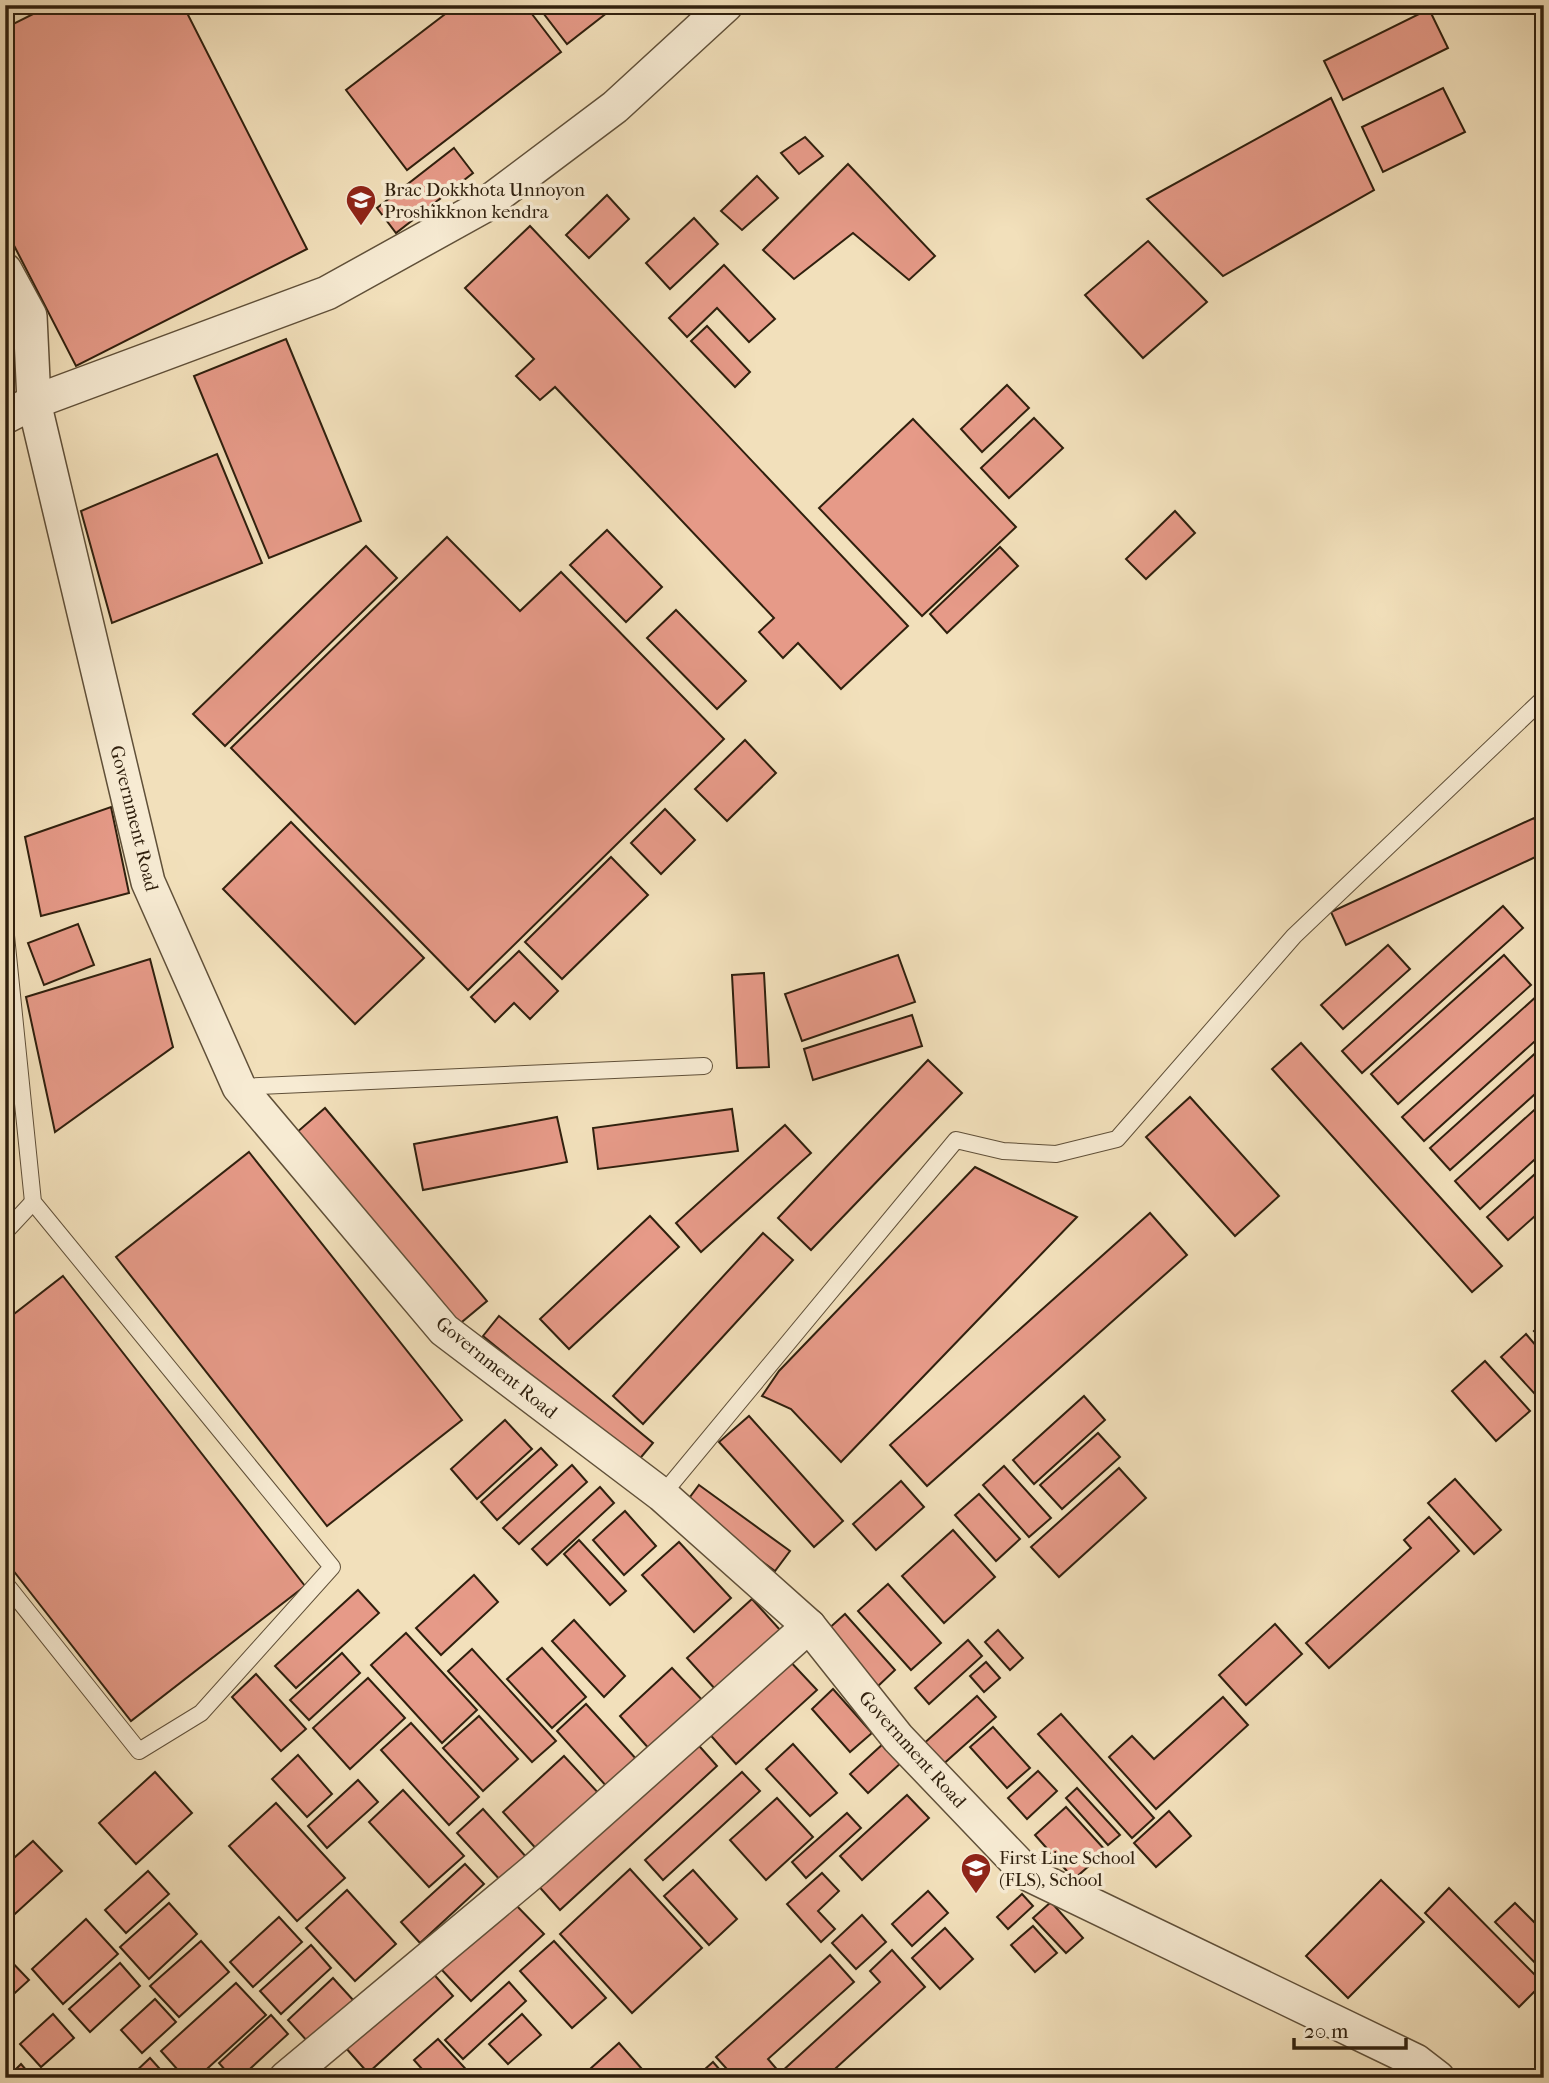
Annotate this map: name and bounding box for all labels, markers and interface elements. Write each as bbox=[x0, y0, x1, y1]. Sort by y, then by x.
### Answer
place label: Brac Dokkhota Unnoyon Proshikknon kendra bbox=[384, 179, 585, 223]
school or university icon: Brac Dokkhota Unnoyon Proshikknon kendra bbox=[344, 183, 378, 227]
street label: Government Road bbox=[105, 743, 163, 894]
street label: Government Road bbox=[431, 1312, 562, 1424]
street label: Government Road bbox=[854, 1687, 971, 1813]
place label: First Line School (FLS), School bbox=[999, 1847, 1135, 1891]
school or university icon: First Line School (FLS), School bbox=[959, 1851, 993, 1895]
scale bar bbox=[1294, 2006, 1406, 2050]
text: 20 m bbox=[1304, 2019, 1349, 2043]

